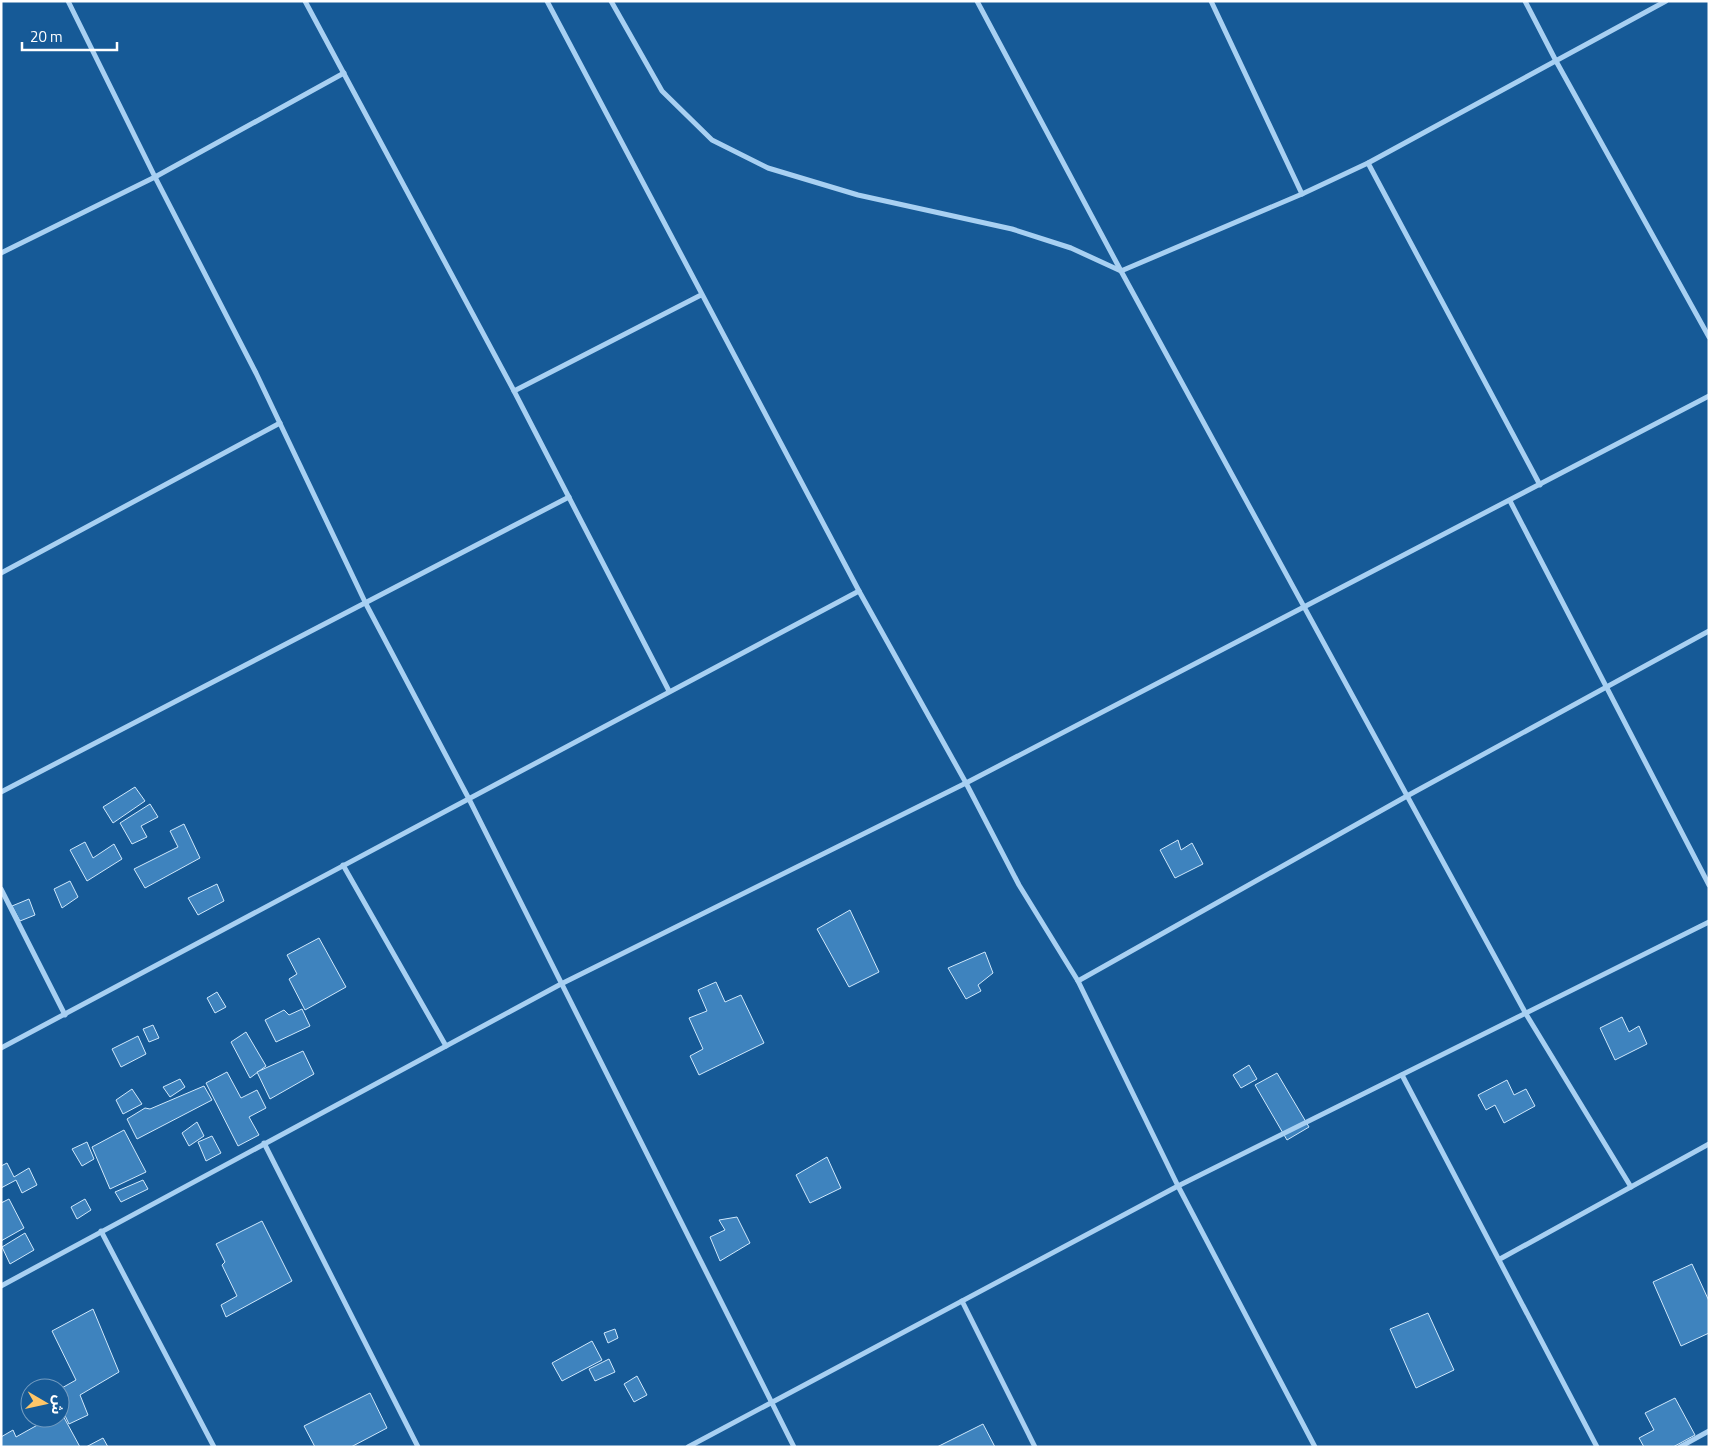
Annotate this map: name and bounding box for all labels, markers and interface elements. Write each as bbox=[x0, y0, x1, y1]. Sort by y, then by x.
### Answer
scale bar bbox=[22, 20, 118, 52]
text: 20 m bbox=[30, 25, 63, 48]
north arrow bbox=[20, 1378, 70, 1428]
text: ش bbox=[46, 1394, 70, 1416]

